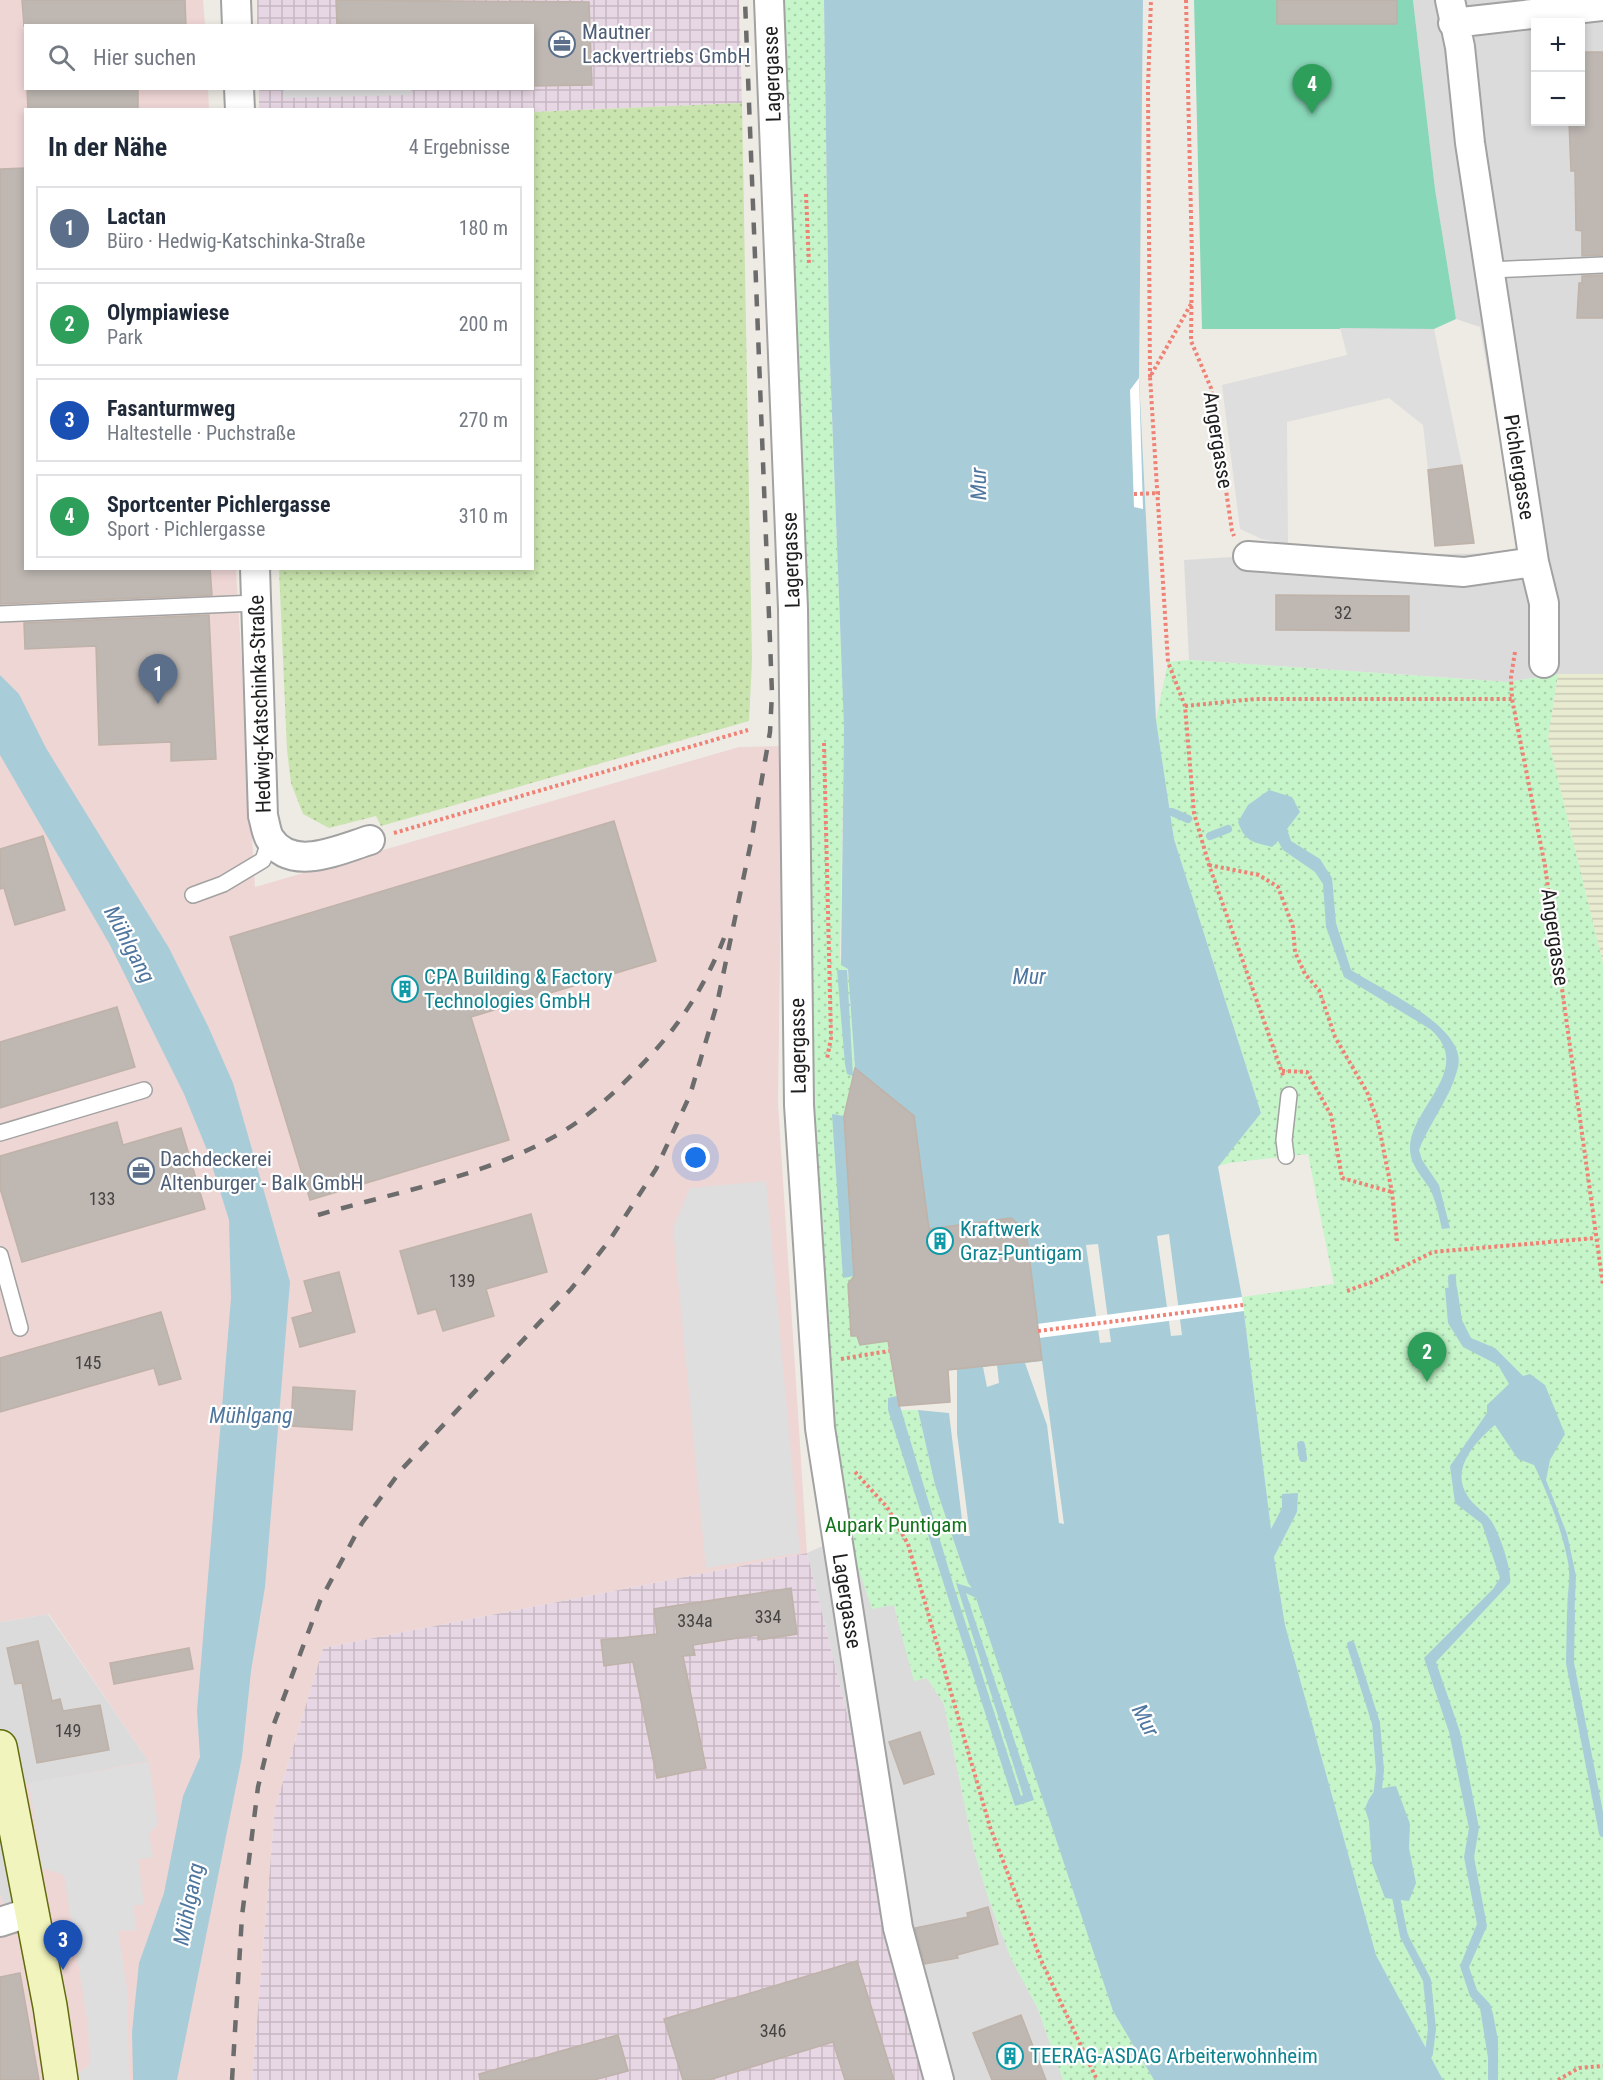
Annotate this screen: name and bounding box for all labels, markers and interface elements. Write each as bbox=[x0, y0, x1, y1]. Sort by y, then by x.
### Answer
map controls bbox=[1531, 18, 1585, 126]
button: + bbox=[1531, 18, 1585, 72]
place label: Mautner Lackvertriebs GmbH bbox=[582, 20, 750, 68]
search box bbox=[24, 24, 534, 90]
street label: Lagergasse bbox=[758, 26, 786, 122]
office icon: Mautner Lackvertriebs GmbH bbox=[547, 29, 577, 59]
icon: search bbox=[45, 41, 78, 74]
text: Hier suchen bbox=[93, 45, 196, 70]
pin: 4 bbox=[1292, 64, 1332, 114]
button: − bbox=[1531, 72, 1585, 126]
text: In der Nähe bbox=[48, 132, 167, 162]
text: 4 Ergebnisse bbox=[409, 135, 510, 159]
text: Lactan bbox=[107, 204, 166, 229]
text: 1 bbox=[64, 216, 75, 240]
text: 180 m bbox=[459, 216, 508, 240]
text: Büro · Hedwig-Katschinka-Straße bbox=[107, 229, 365, 253]
text: Olympiawiese bbox=[107, 300, 229, 325]
text: 2 bbox=[64, 312, 75, 336]
text: 200 m bbox=[459, 312, 508, 336]
text: Park bbox=[107, 325, 143, 349]
street label: Angergasse bbox=[1198, 390, 1238, 490]
text: Fasanturmweg bbox=[107, 396, 235, 421]
text: 3 bbox=[64, 408, 75, 432]
text: 270 m bbox=[459, 408, 508, 432]
street label: Pichlergasse bbox=[1499, 412, 1539, 522]
text: Haltestelle · Puchstraße bbox=[107, 421, 296, 445]
water label: Mur bbox=[966, 467, 991, 501]
text: Sportcenter Pichlergasse bbox=[107, 492, 330, 517]
text: 4 bbox=[64, 504, 75, 528]
text: 310 m bbox=[459, 504, 508, 528]
street label: Lagergasse bbox=[777, 512, 805, 608]
text: Sport · Pichlergasse bbox=[107, 517, 265, 541]
street label: Hedwig-Katschinka-Straße bbox=[244, 594, 276, 813]
house number: 32 bbox=[1334, 602, 1352, 623]
pin: 1 bbox=[138, 654, 178, 704]
street label: Angergasse bbox=[1536, 887, 1574, 987]
water label: Mühlgang bbox=[99, 902, 160, 987]
water label: Mur bbox=[1013, 964, 1046, 989]
place label: CPA Building & Factory Technologies GmbH bbox=[424, 965, 613, 1013]
building icon: CPA Building & Factory Technologies GmbH bbox=[390, 974, 420, 1004]
street label: Lagergasse bbox=[785, 998, 811, 1094]
your location bbox=[681, 1143, 710, 1172]
place label: Dachdeckerei Altenburger - Balk GmbH bbox=[160, 1147, 364, 1195]
office icon: Dachdeckerei Altenburger - Balk GmbH bbox=[126, 1156, 156, 1186]
house number: 133 bbox=[89, 1188, 115, 1209]
place label: Kraftwerk Graz-Puntigam bbox=[960, 1217, 1082, 1265]
building icon: Kraftwerk Graz-Puntigam bbox=[925, 1226, 955, 1256]
house number: 139 bbox=[449, 1270, 475, 1291]
pin: 2 bbox=[1408, 1332, 1446, 1382]
house number: 145 bbox=[75, 1352, 101, 1373]
water label: Mühlgang bbox=[209, 1403, 293, 1428]
park label: Aupark Puntigam bbox=[825, 1513, 967, 1537]
street label: Lagergasse bbox=[828, 1552, 866, 1650]
house number: 334 bbox=[755, 1606, 781, 1627]
house number: 334a bbox=[677, 1610, 713, 1631]
water label: Mur bbox=[1127, 1700, 1165, 1741]
house number: 149 bbox=[55, 1720, 81, 1741]
water label: Mühlgang bbox=[168, 1860, 209, 1947]
pin: 3 bbox=[44, 1920, 82, 1970]
house number: 346 bbox=[760, 2020, 786, 2041]
building icon: TEERAG-ASDAG Arbeiterwohnheim bbox=[995, 2041, 1025, 2071]
place label: TEERAG-ASDAG Arbeiterwohnheim bbox=[1030, 2044, 1318, 2068]

